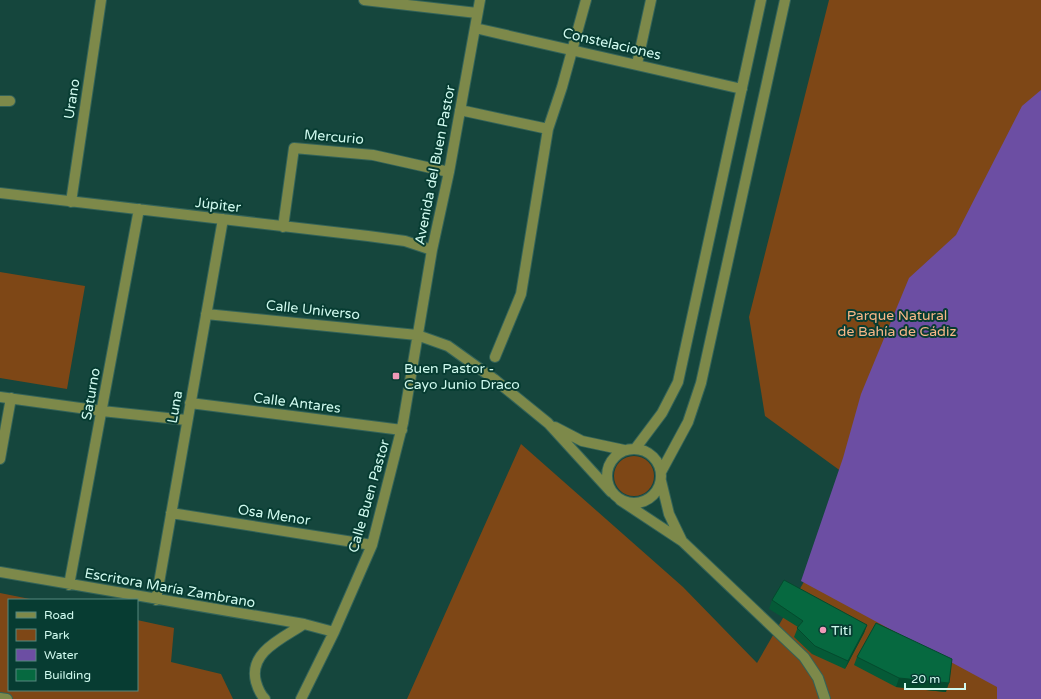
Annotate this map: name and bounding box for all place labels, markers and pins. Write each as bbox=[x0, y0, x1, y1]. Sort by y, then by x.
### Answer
place label: Buen Pastor - Cayo Junio Draco bbox=[404, 360, 520, 393]
marker: Buen Pastor - Cayo Junio Draco bbox=[391, 371, 401, 381]
place label: Titi bbox=[831, 622, 852, 639]
marker: Titi bbox=[818, 625, 828, 635]

